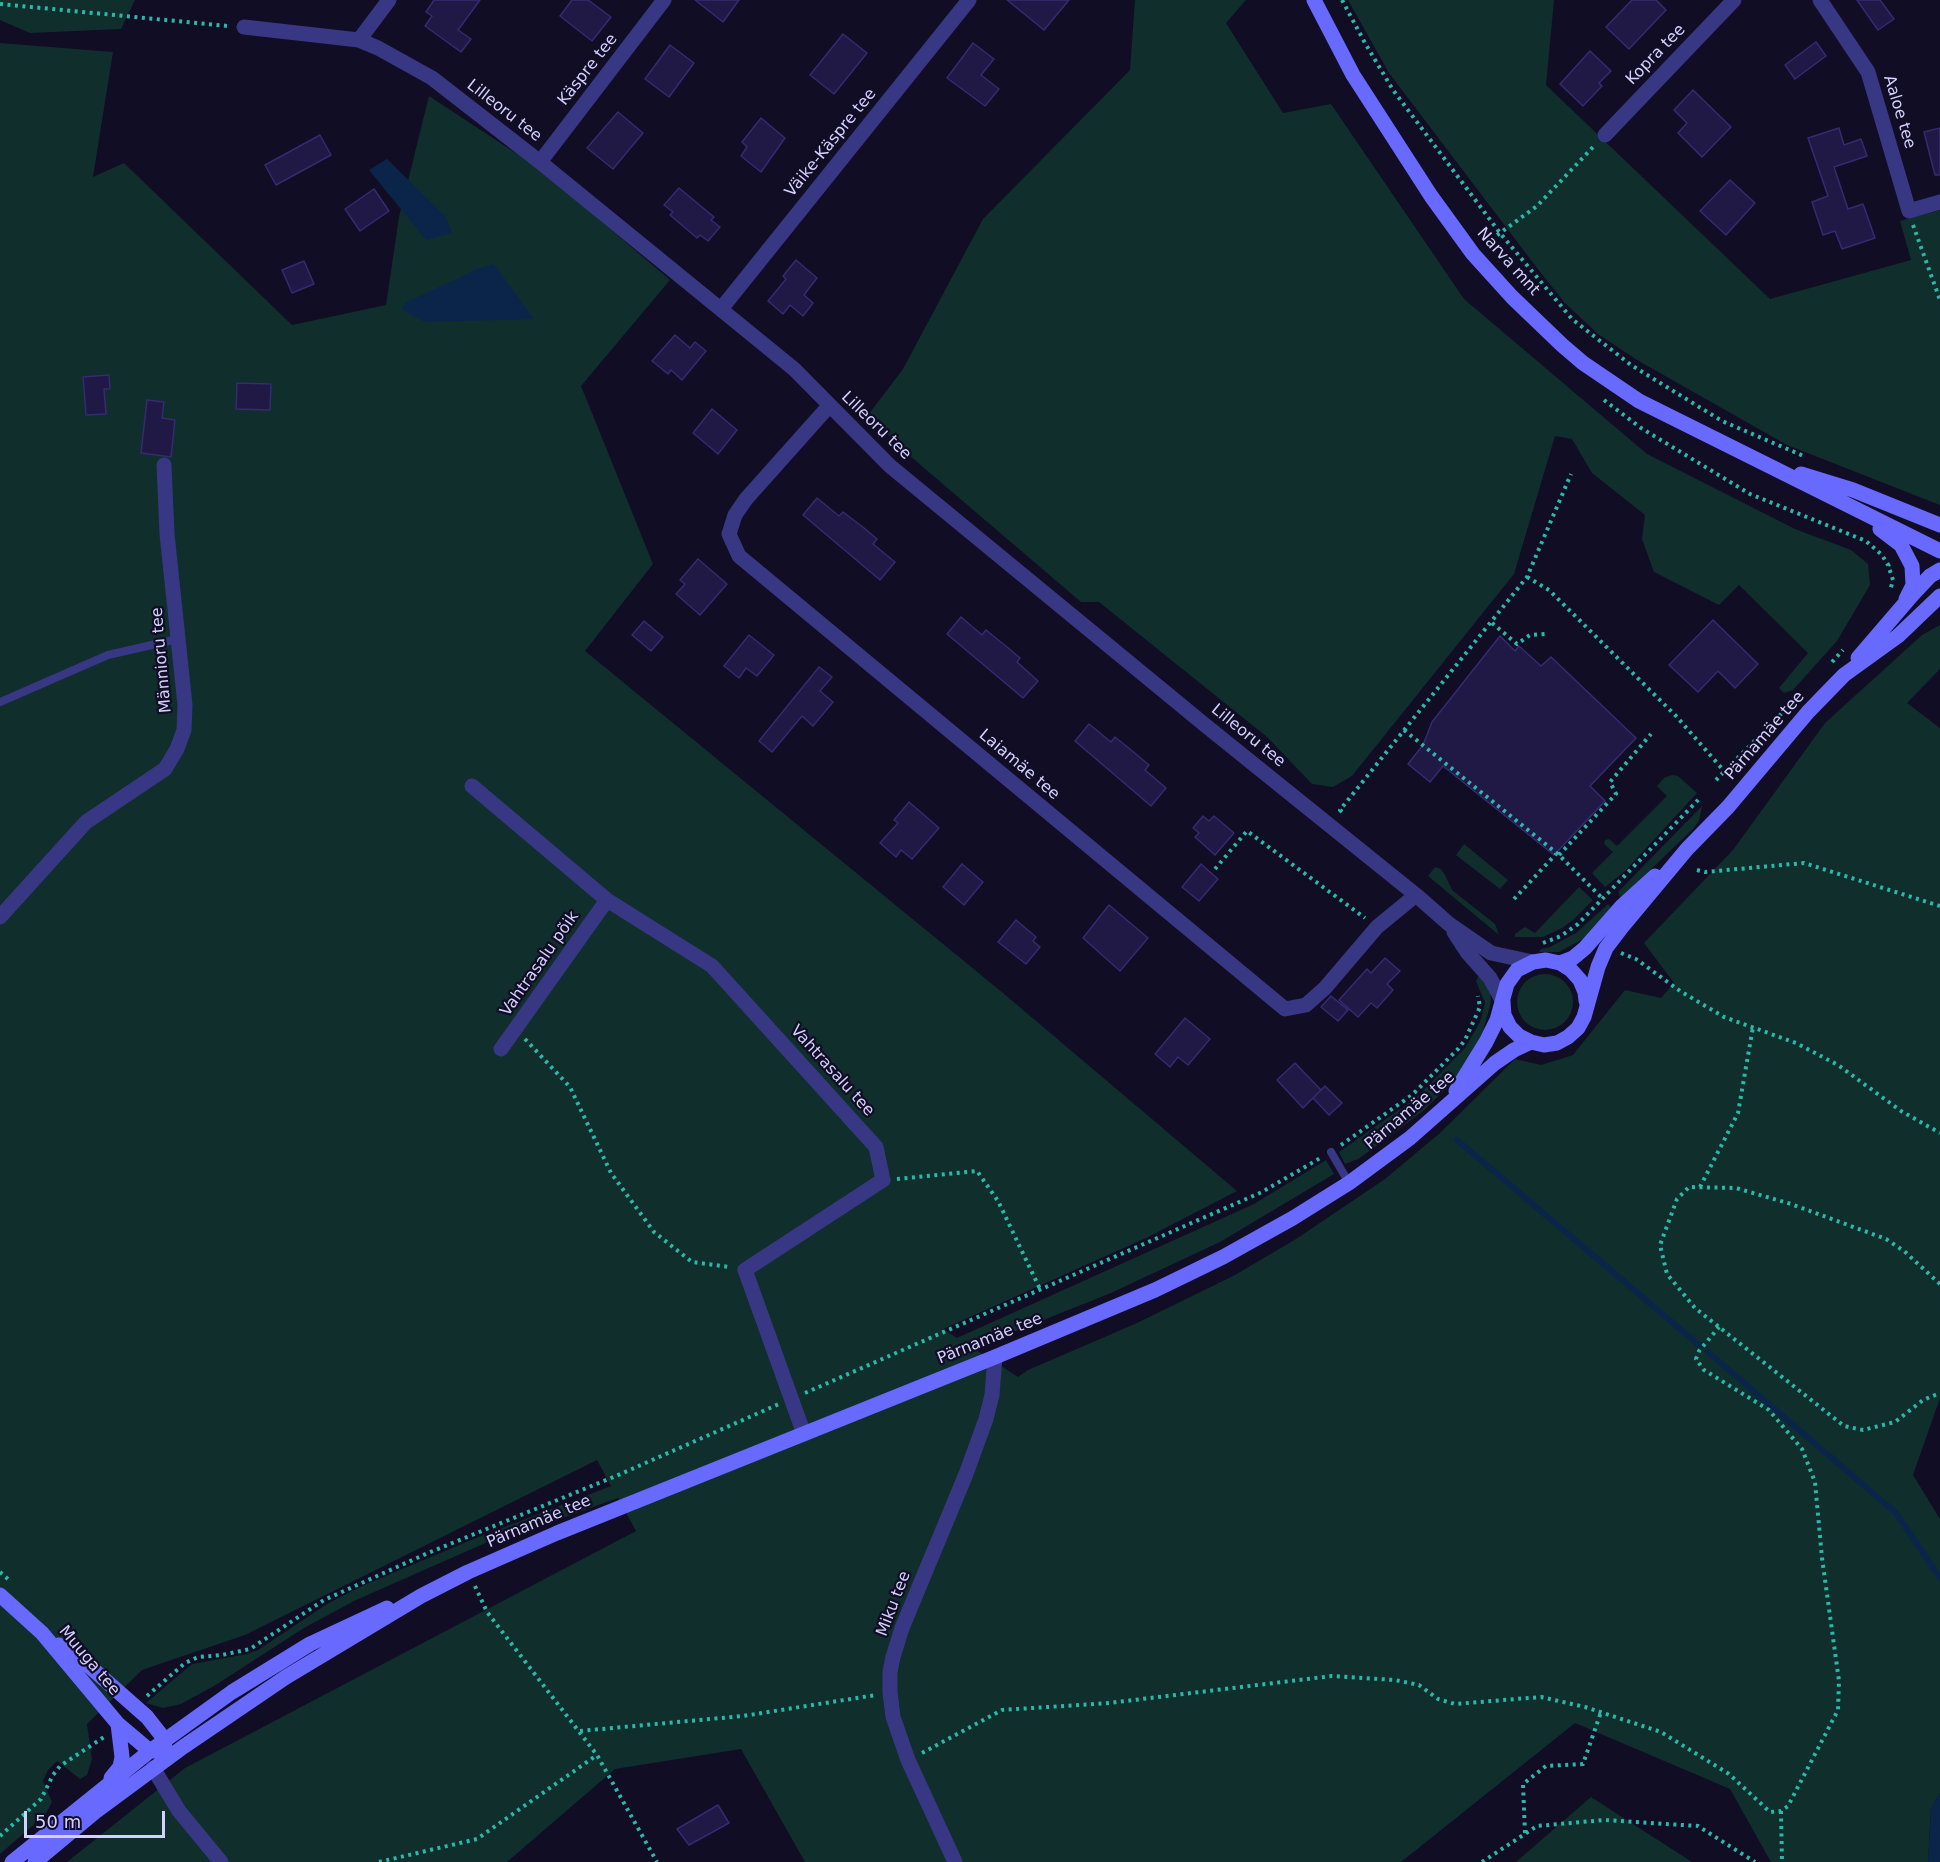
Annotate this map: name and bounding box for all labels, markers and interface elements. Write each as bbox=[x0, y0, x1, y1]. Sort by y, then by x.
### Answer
street label: Kopra tee bbox=[1622, 21, 1690, 89]
street label: Käspre tee bbox=[554, 30, 622, 110]
street label: Aaloe tee bbox=[1879, 73, 1919, 151]
street label: Lilleoru tee bbox=[463, 76, 545, 146]
street label: Väike-Käspre tee bbox=[781, 85, 881, 201]
street label: Narva mnt bbox=[1473, 224, 1543, 300]
street label: Lilleoru tee bbox=[837, 388, 915, 464]
street label: Männioru tee bbox=[148, 606, 176, 714]
street label: Pärnamäe tee bbox=[1721, 688, 1809, 784]
street label: Lilleoru tee bbox=[1207, 700, 1289, 772]
street label: Laiamäe tee bbox=[975, 726, 1063, 804]
street label: Vahtrasalu põik bbox=[497, 908, 583, 1020]
street label: Vahtrasalu tee bbox=[786, 1021, 878, 1121]
street label: Pärnamäe tee bbox=[1361, 1068, 1459, 1154]
street label: Pärnamäe tee bbox=[935, 1309, 1045, 1369]
street label: Pärnamäe tee bbox=[484, 1491, 594, 1553]
street label: Miku tee bbox=[873, 1569, 915, 1639]
street label: Muuga tee bbox=[54, 1622, 124, 1700]
scale bar bbox=[27, 1799, 168, 1837]
text: 50 m bbox=[35, 1811, 81, 1832]

